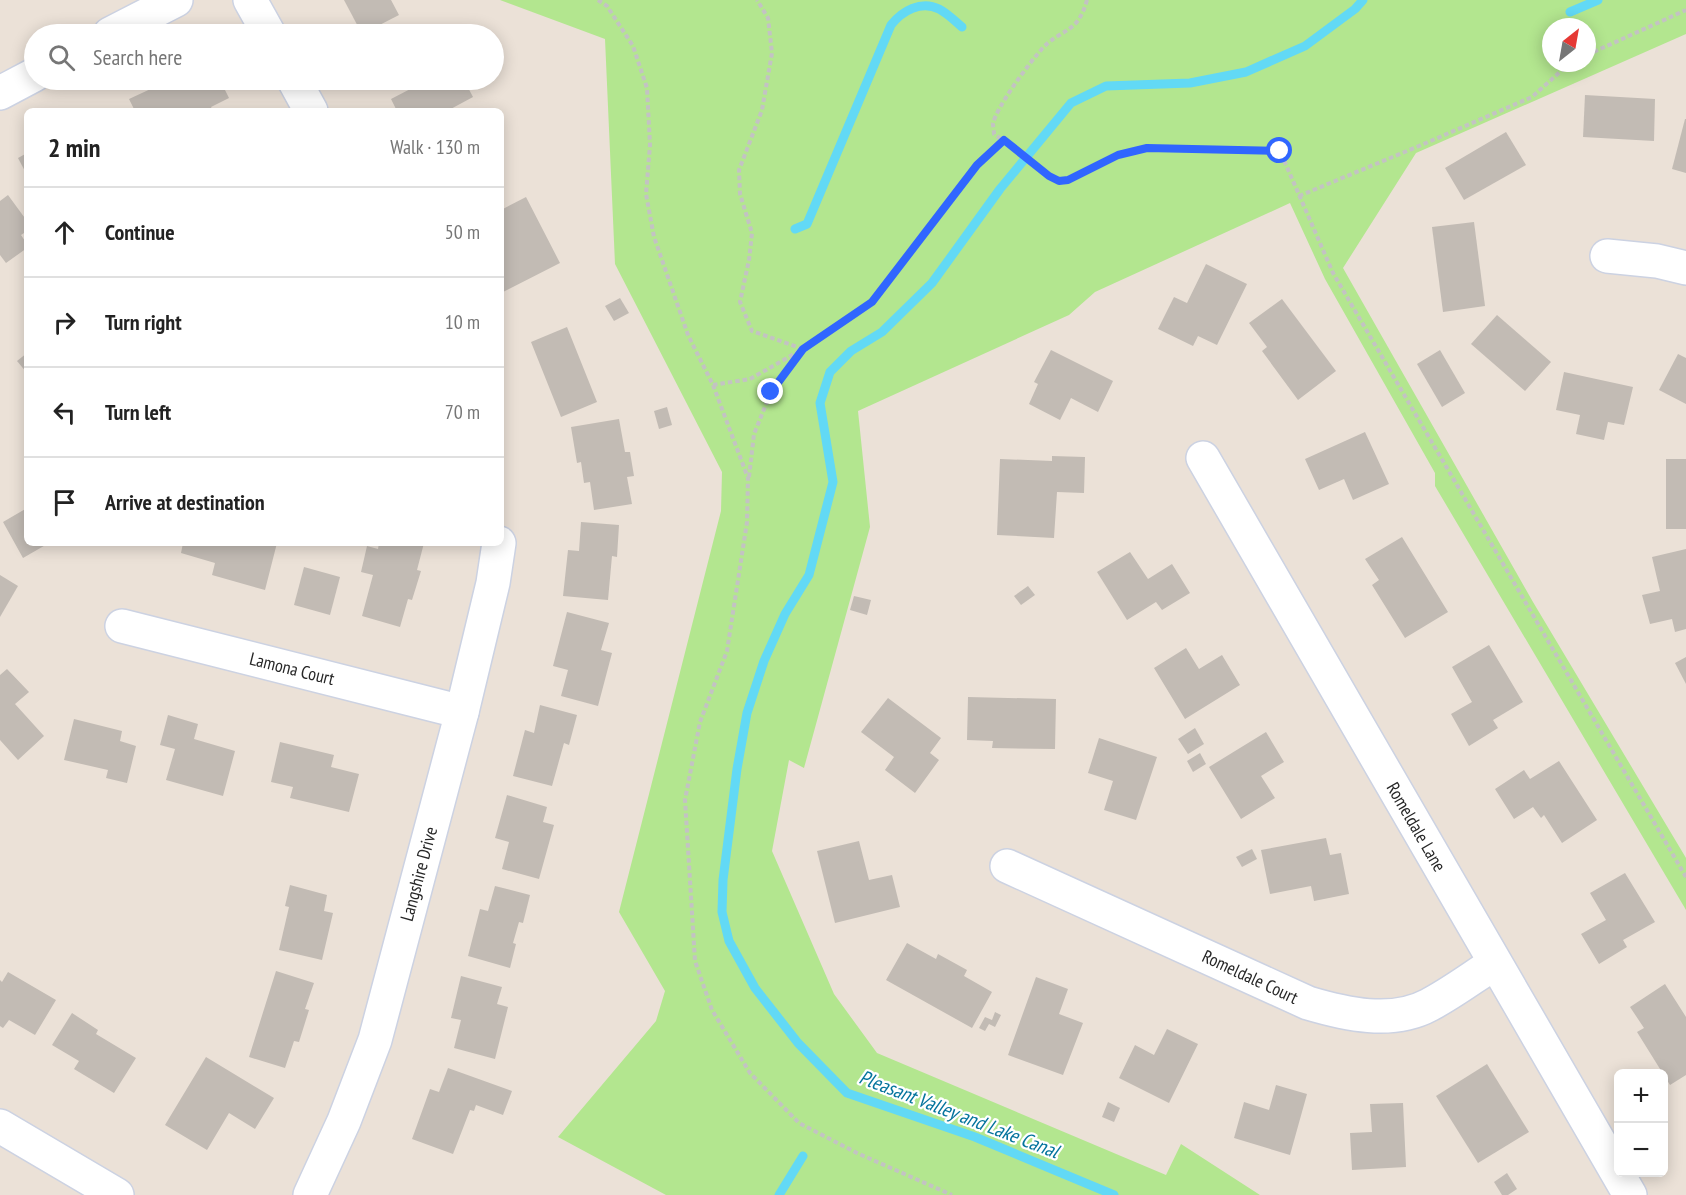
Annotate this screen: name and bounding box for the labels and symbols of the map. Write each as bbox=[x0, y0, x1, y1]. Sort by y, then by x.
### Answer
north arrow bbox=[1542, 18, 1596, 72]
route start bbox=[1266, 137, 1292, 163]
route end bbox=[757, 378, 783, 404]
street label: Lamona Court bbox=[247, 647, 337, 690]
street label: Romeldale Lane bbox=[1382, 778, 1451, 875]
street label: Langshire Drive bbox=[395, 824, 442, 924]
street label: Romeldale Court bbox=[1199, 944, 1302, 1009]
water label: Pleasant Valley and Lake Canal bbox=[856, 1064, 1065, 1165]

